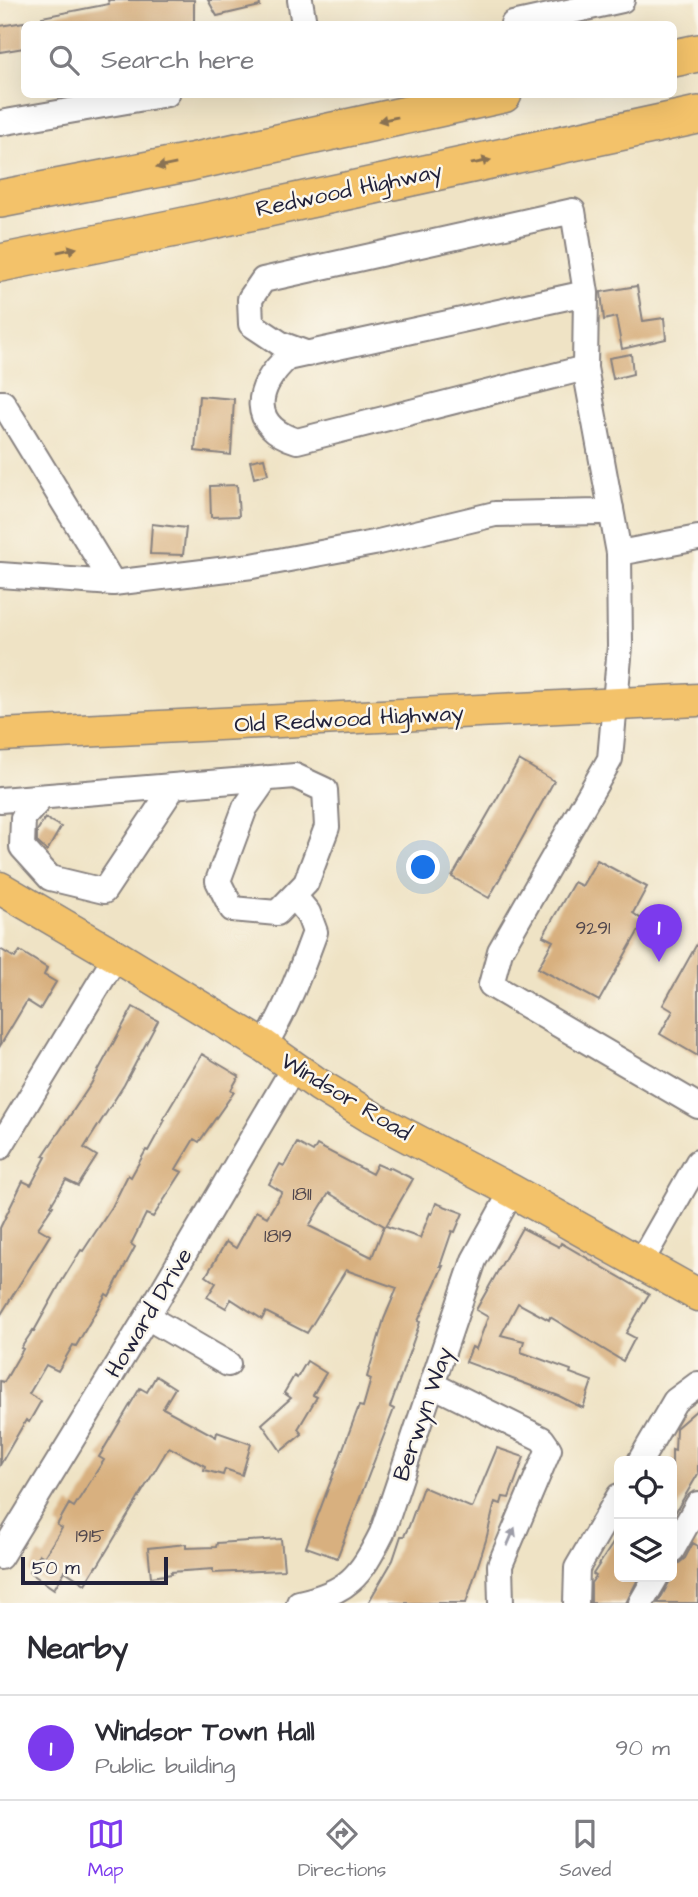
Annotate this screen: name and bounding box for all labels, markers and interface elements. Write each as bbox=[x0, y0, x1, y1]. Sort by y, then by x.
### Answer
search box bbox=[21, 21, 677, 98]
icon: search bbox=[45, 41, 83, 79]
text: Search here bbox=[101, 42, 254, 78]
one-way arrow bbox=[377, 114, 399, 125]
street label: Redwood Highway bbox=[253, 155, 446, 226]
one-way arrow bbox=[470, 156, 492, 167]
one-way arrow bbox=[155, 161, 177, 172]
one-way arrow bbox=[56, 244, 78, 255]
street label: Old Redwood Highway bbox=[233, 697, 465, 742]
your location bbox=[406, 850, 440, 884]
pin: 1 bbox=[636, 904, 682, 962]
house number: 9291 bbox=[576, 915, 611, 942]
street label: Windsor Road bbox=[274, 1045, 418, 1149]
house number: 1811 bbox=[292, 1181, 312, 1208]
house number: 1819 bbox=[264, 1223, 292, 1250]
street label: Howard Drive bbox=[98, 1242, 200, 1384]
street label: Berwyn Way bbox=[385, 1343, 462, 1485]
map controls bbox=[614, 1456, 677, 1582]
button: locate bbox=[614, 1456, 677, 1519]
button: layers bbox=[614, 1519, 677, 1582]
house number: 1915 bbox=[75, 1523, 105, 1550]
one-way arrow bbox=[506, 1527, 517, 1548]
scale bar bbox=[21, 1554, 168, 1586]
text: 50 m bbox=[32, 1555, 80, 1582]
text: Nearby bbox=[28, 1628, 128, 1670]
text: Windsor Town Hall bbox=[95, 1714, 315, 1750]
text: 1 bbox=[50, 1732, 52, 1764]
text: 90 m bbox=[615, 1732, 670, 1764]
text: Public building bbox=[95, 1750, 235, 1782]
tab: Map bbox=[87, 1815, 125, 1884]
tab: Directions bbox=[298, 1815, 386, 1884]
tab: Saved bbox=[560, 1815, 611, 1884]

